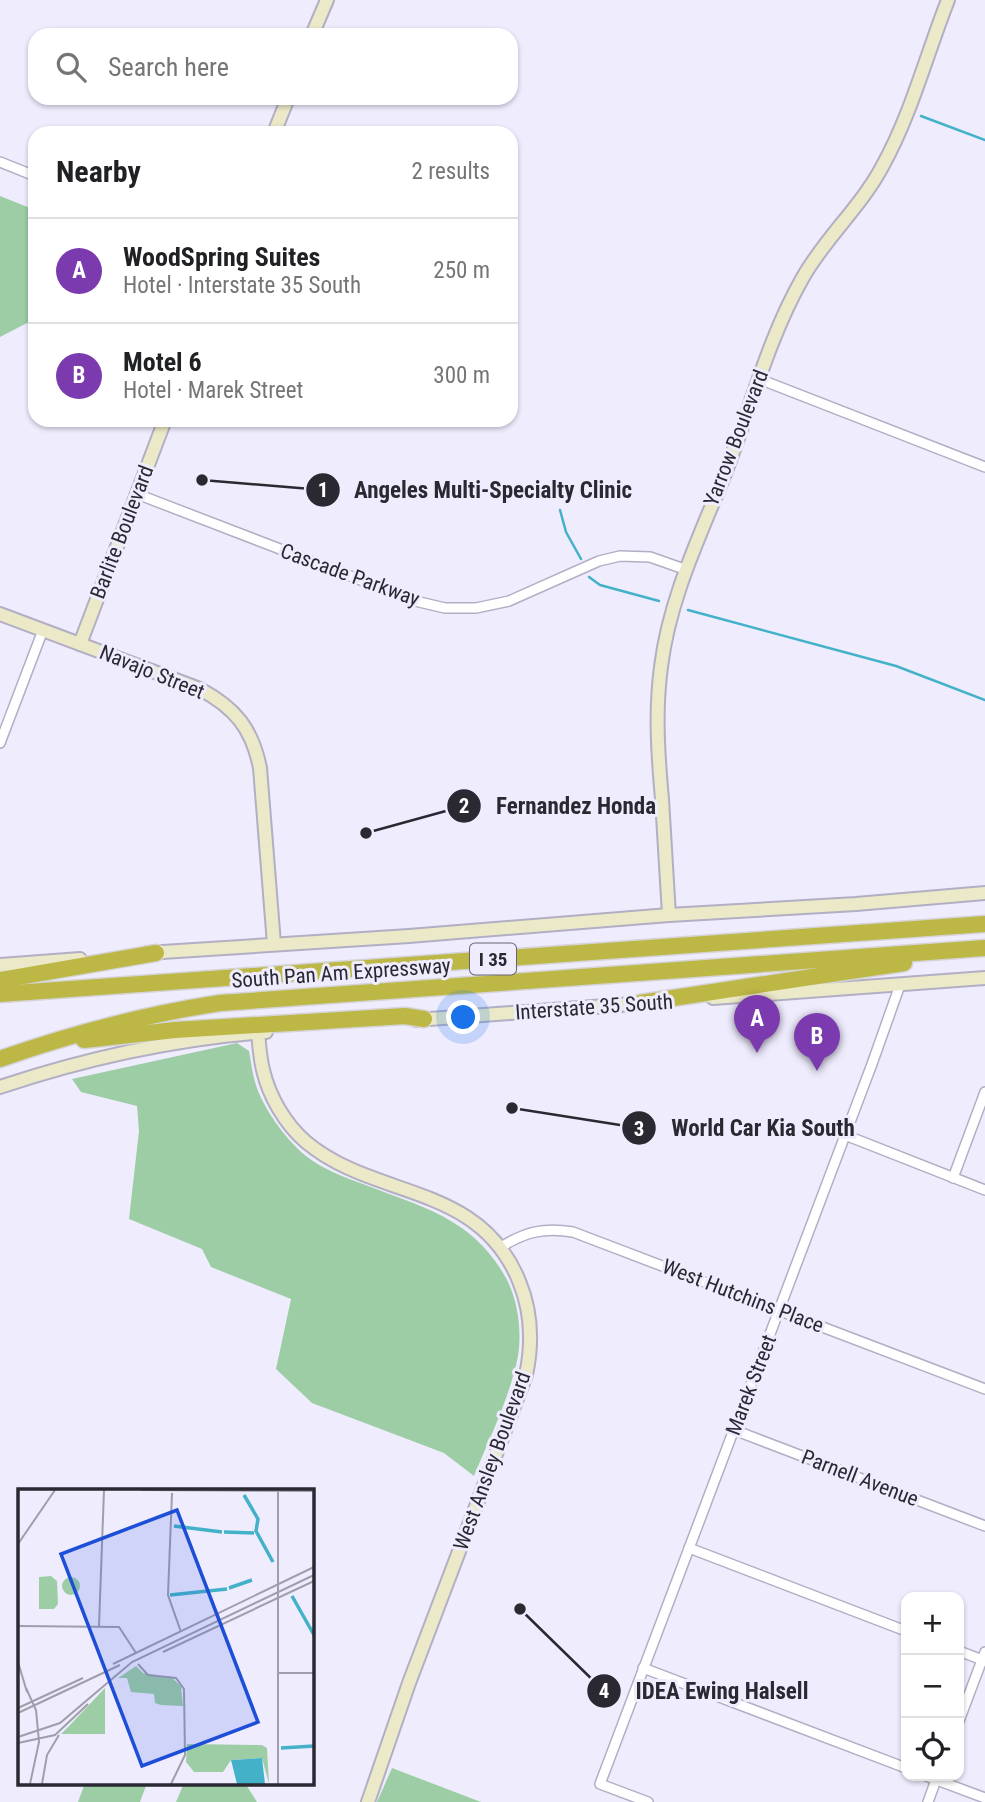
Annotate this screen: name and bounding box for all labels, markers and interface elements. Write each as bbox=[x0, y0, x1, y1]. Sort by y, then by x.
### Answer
search box bbox=[28, 28, 518, 105]
icon: search bbox=[52, 48, 90, 86]
text: Search here bbox=[108, 52, 229, 82]
text: Nearby bbox=[56, 154, 141, 189]
text: 2 results bbox=[412, 158, 490, 185]
text: WoodSpring Suites bbox=[123, 242, 320, 272]
text: A bbox=[72, 257, 86, 284]
text: 250 m bbox=[433, 257, 490, 284]
text: Hotel · Interstate 35 South bbox=[123, 272, 361, 299]
text: Motel 6 bbox=[123, 347, 202, 377]
text: B bbox=[73, 362, 85, 389]
text: 300 m bbox=[433, 362, 490, 389]
street label: Yarrow Boulevard bbox=[699, 366, 773, 510]
text: Hotel · Marek Street bbox=[123, 377, 303, 404]
street label: Barlite Boulevard bbox=[86, 462, 158, 602]
callout: Angeles Multi-Specialty Clinic bbox=[305, 468, 646, 512]
text: Angeles Multi-Specialty Clinic bbox=[354, 477, 632, 504]
text: 1 bbox=[318, 478, 328, 502]
street label: Cascade Parkway bbox=[277, 539, 423, 611]
street label: Navajo Street bbox=[96, 640, 208, 704]
callout: Fernandez Honda bbox=[447, 784, 670, 828]
text: Fernandez Honda bbox=[496, 793, 656, 820]
text: 2 bbox=[459, 794, 469, 818]
road number: I 35 bbox=[470, 944, 516, 974]
street label: South Pan Am Expressway bbox=[231, 953, 452, 993]
street label: Interstate 35 South bbox=[514, 990, 674, 1024]
pin: A bbox=[734, 995, 780, 1053]
your location bbox=[446, 1000, 480, 1034]
pin: B bbox=[794, 1013, 840, 1071]
callout: World Car Kia South bbox=[622, 1106, 868, 1150]
text: World Car Kia South bbox=[671, 1115, 855, 1142]
text: 3 bbox=[634, 1117, 644, 1141]
street label: West Hutchins Place bbox=[659, 1254, 827, 1338]
street label: Marek Street bbox=[721, 1331, 781, 1439]
street label: West Ansley Boulevard bbox=[449, 1368, 535, 1554]
street label: Parnell Avenue bbox=[798, 1445, 922, 1511]
inset map bbox=[18, 1489, 313, 1784]
map controls bbox=[901, 1592, 964, 1781]
button: + bbox=[901, 1592, 964, 1655]
button: − bbox=[901, 1655, 964, 1718]
callout: IDEA Ewing Halsell bbox=[587, 1669, 823, 1713]
text: IDEA Ewing Halsell bbox=[636, 1678, 808, 1705]
text: 4 bbox=[599, 1679, 609, 1703]
button: locate bbox=[901, 1718, 964, 1781]

